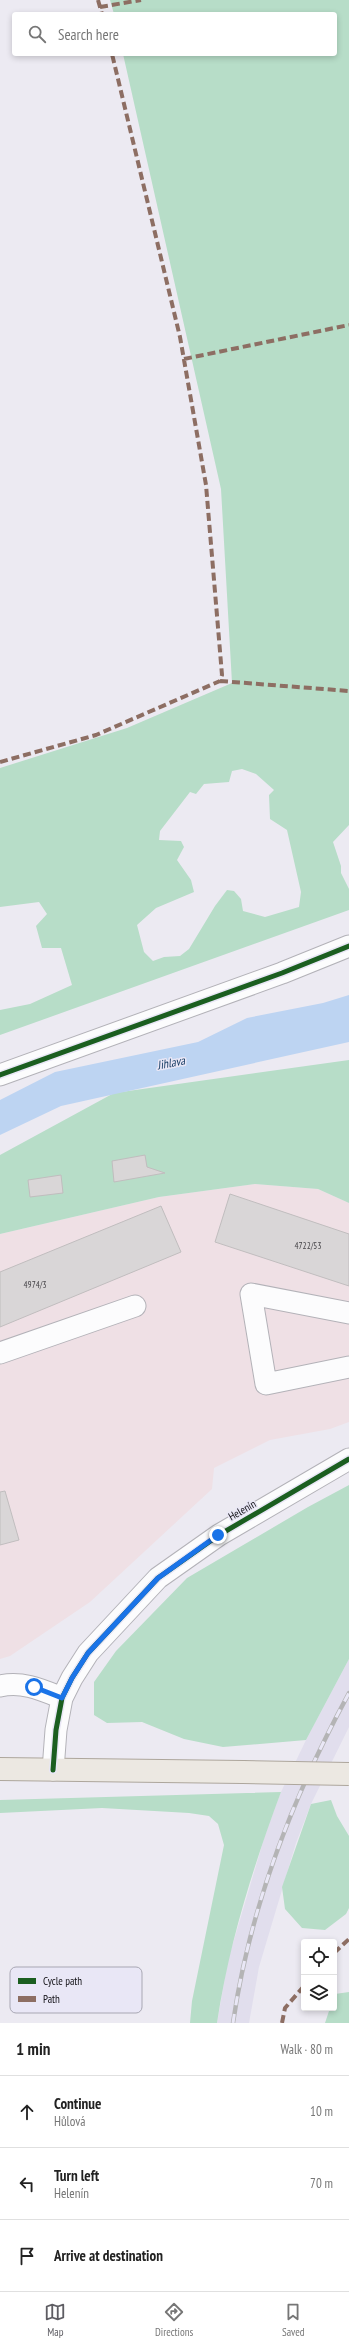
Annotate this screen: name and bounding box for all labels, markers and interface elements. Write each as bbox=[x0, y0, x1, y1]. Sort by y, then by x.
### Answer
search box bbox=[12, 12, 337, 56]
icon: search bbox=[26, 23, 48, 45]
text: Search here bbox=[58, 25, 119, 44]
water label: Jihlava bbox=[155, 1052, 187, 1073]
house number: 4722/53 bbox=[295, 1240, 321, 1251]
house number: 4974/3 bbox=[24, 1279, 46, 1290]
street label: Helenín bbox=[226, 1496, 258, 1523]
route end bbox=[209, 1526, 227, 1544]
route start bbox=[25, 1678, 43, 1696]
map controls bbox=[301, 1939, 337, 2011]
button: locate bbox=[301, 1939, 337, 1975]
legend bbox=[10, 1967, 142, 2013]
text: Cycle path bbox=[43, 1974, 82, 1988]
button: layers bbox=[301, 1975, 337, 2011]
text: Path bbox=[43, 1992, 60, 2006]
text: 1 min bbox=[16, 2038, 50, 2060]
text: Walk · 80 m bbox=[281, 2041, 333, 2058]
text: Continue bbox=[54, 2094, 101, 2113]
icon: ahead bbox=[16, 2101, 38, 2123]
text: 10 m bbox=[310, 2103, 333, 2120]
text: Hůlová bbox=[54, 2113, 85, 2130]
text: Turn left bbox=[54, 2166, 99, 2185]
icon: left bbox=[16, 2173, 38, 2195]
text: 70 m bbox=[310, 2175, 333, 2192]
text: Helenín bbox=[54, 2185, 89, 2202]
icon: arrive bbox=[16, 2245, 38, 2267]
text: Arrive at destination bbox=[54, 2246, 163, 2265]
tab: Map bbox=[44, 2301, 66, 2339]
tab: Directions bbox=[155, 2301, 193, 2339]
tab: Saved bbox=[282, 2301, 305, 2339]

